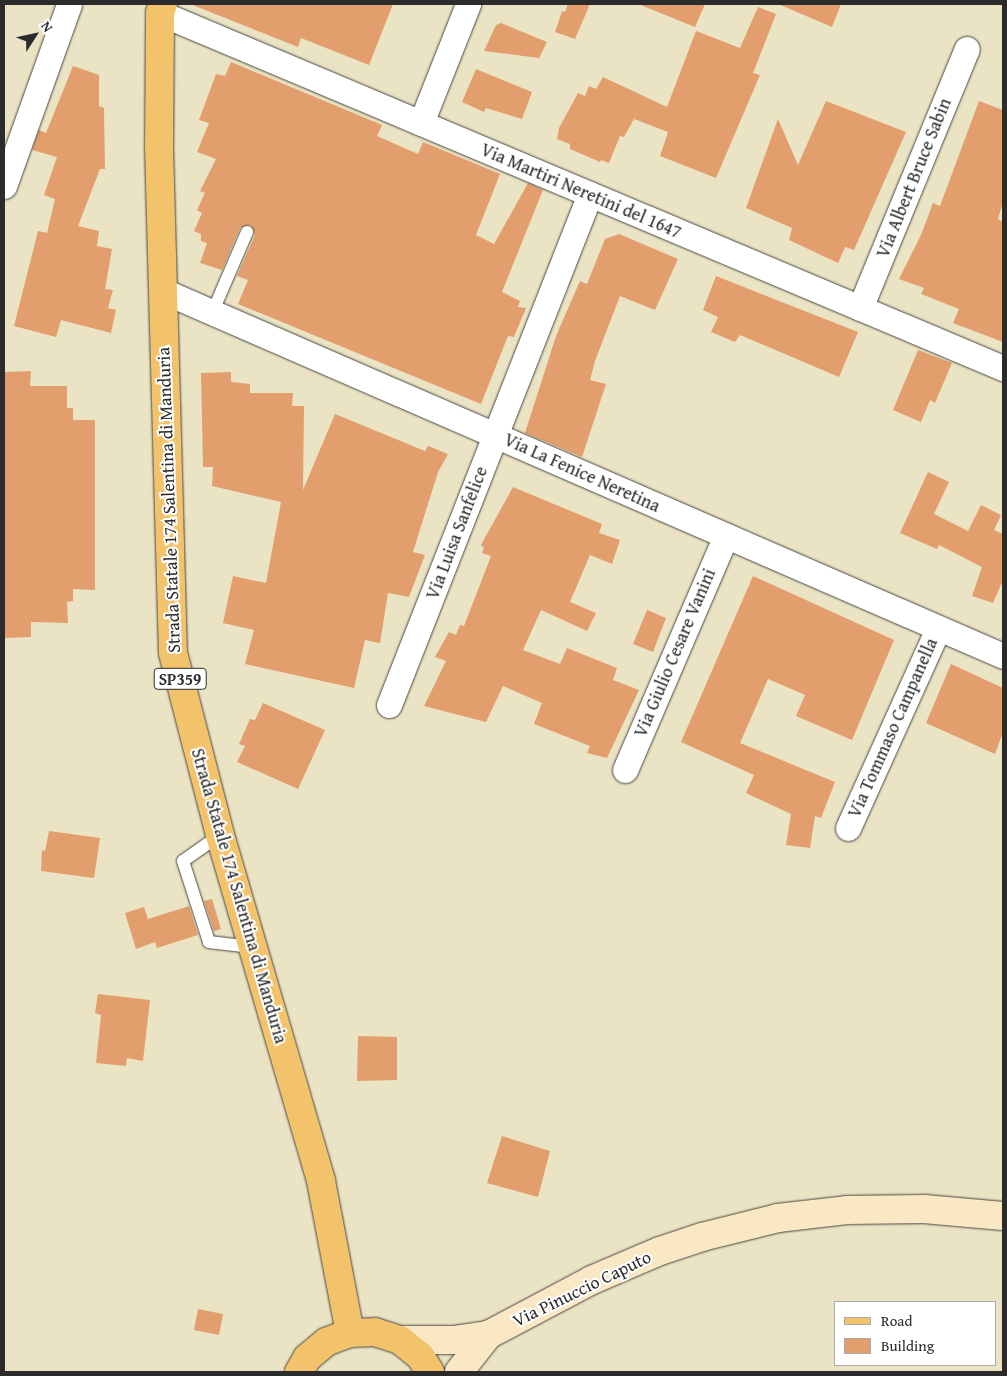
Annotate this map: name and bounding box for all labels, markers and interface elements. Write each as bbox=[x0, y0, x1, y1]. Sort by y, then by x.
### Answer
north arrow bbox=[10, 10, 60, 60]
text: N bbox=[36, 17, 58, 36]
street label: Via Albert Bruce Sabin bbox=[872, 95, 956, 261]
street label: Via Martiri Neretini del 1647 bbox=[477, 139, 685, 243]
street label: Strada Statale 174 Salentina di Manduria bbox=[153, 347, 185, 653]
street label: Via La Fenice Neretina bbox=[501, 429, 663, 517]
street label: Via Luisa Sanfelice bbox=[422, 463, 492, 603]
street label: Via Giulio Cesare Vanini bbox=[630, 565, 720, 741]
street label: Via Tommaso Campanella bbox=[844, 635, 942, 821]
road number: SP359 bbox=[152, 666, 208, 692]
street label: Strada Statale 174 Salentina di Manduria bbox=[186, 746, 292, 1046]
street label: Via Pinuccio Caputo bbox=[509, 1246, 655, 1332]
legend bbox=[834, 1301, 997, 1366]
text: Road bbox=[881, 1310, 912, 1331]
text: Building bbox=[881, 1335, 934, 1356]

